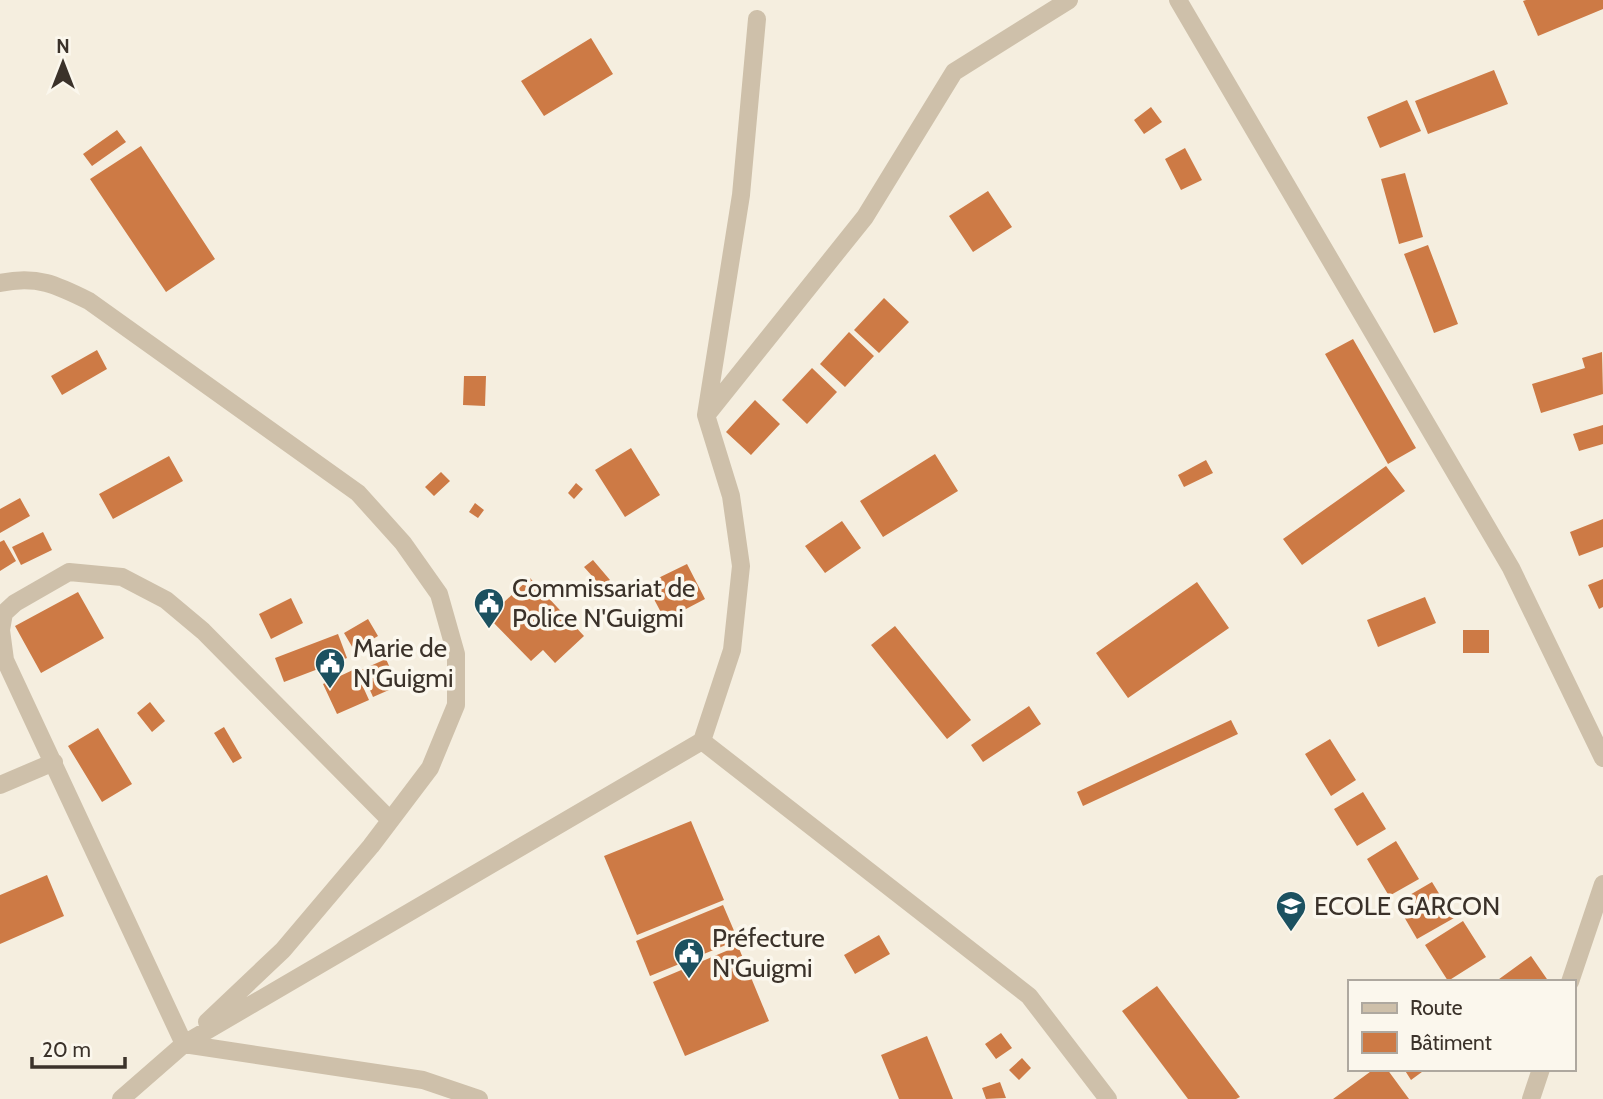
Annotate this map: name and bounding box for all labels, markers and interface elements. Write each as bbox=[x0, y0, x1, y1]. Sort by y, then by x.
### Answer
north arrow bbox=[28, 28, 98, 98]
text: N bbox=[56, 35, 70, 58]
place label: Commissariat de Police N'Guigmi bbox=[512, 572, 695, 634]
public building icon: Commissariat de Police N'Guigmi bbox=[472, 586, 506, 630]
place label: Marie de N'Guigmi bbox=[353, 632, 453, 694]
public building icon: Marie de N'Guigmi bbox=[313, 646, 347, 690]
school or university icon: ECOLE GARCON bbox=[1274, 889, 1308, 933]
place label: ECOLE GARCON bbox=[1314, 890, 1500, 922]
place label: Préfecture N'Guigmi bbox=[712, 922, 825, 984]
public building icon: Préfecture N'Guigmi bbox=[672, 936, 706, 980]
legend bbox=[1348, 980, 1575, 1071]
text: Route bbox=[1410, 995, 1463, 1020]
scale bar bbox=[32, 1026, 124, 1070]
text: Bâtiment bbox=[1410, 1030, 1492, 1055]
text: 20 m bbox=[42, 1037, 91, 1062]

